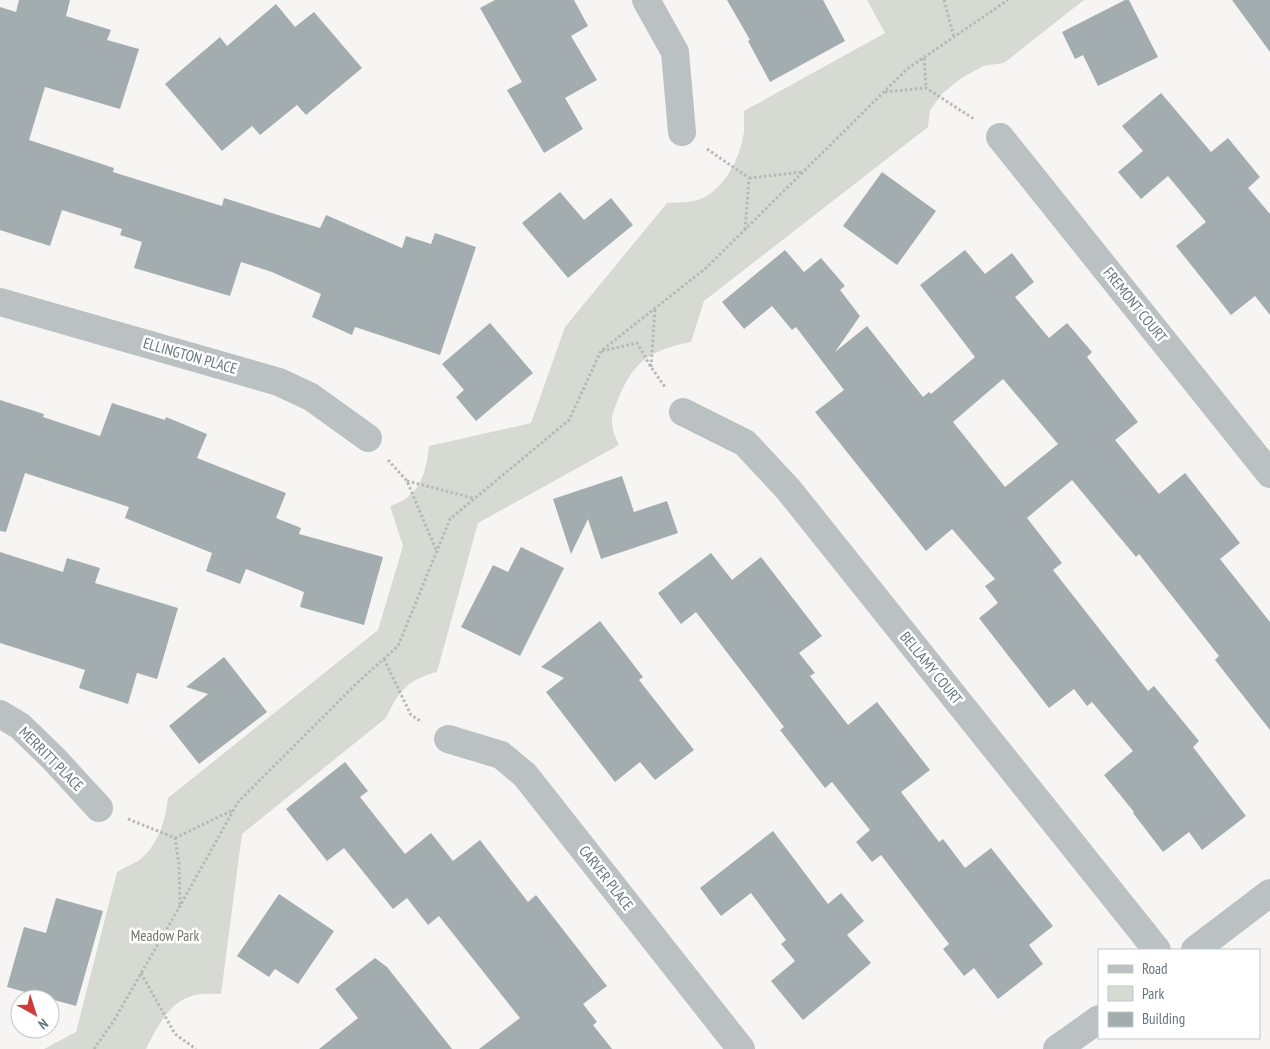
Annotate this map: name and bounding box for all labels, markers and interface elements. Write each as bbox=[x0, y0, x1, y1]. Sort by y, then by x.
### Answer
street label: FREMONT COURT bbox=[1099, 263, 1172, 346]
street label: ELLINGTON PLACE bbox=[141, 333, 239, 378]
street label: BELLAMY COURT bbox=[896, 627, 967, 708]
street label: MERRITT PLACE bbox=[15, 722, 88, 795]
street label: CARVER PLACE bbox=[575, 841, 638, 914]
park label: Meadow Park bbox=[131, 926, 199, 945]
legend bbox=[1098, 949, 1260, 1039]
text: Road bbox=[1142, 959, 1168, 978]
text: Park bbox=[1142, 984, 1164, 1003]
north arrow bbox=[10, 989, 60, 1039]
text: Building bbox=[1142, 1009, 1185, 1028]
text: N bbox=[35, 1015, 52, 1033]

